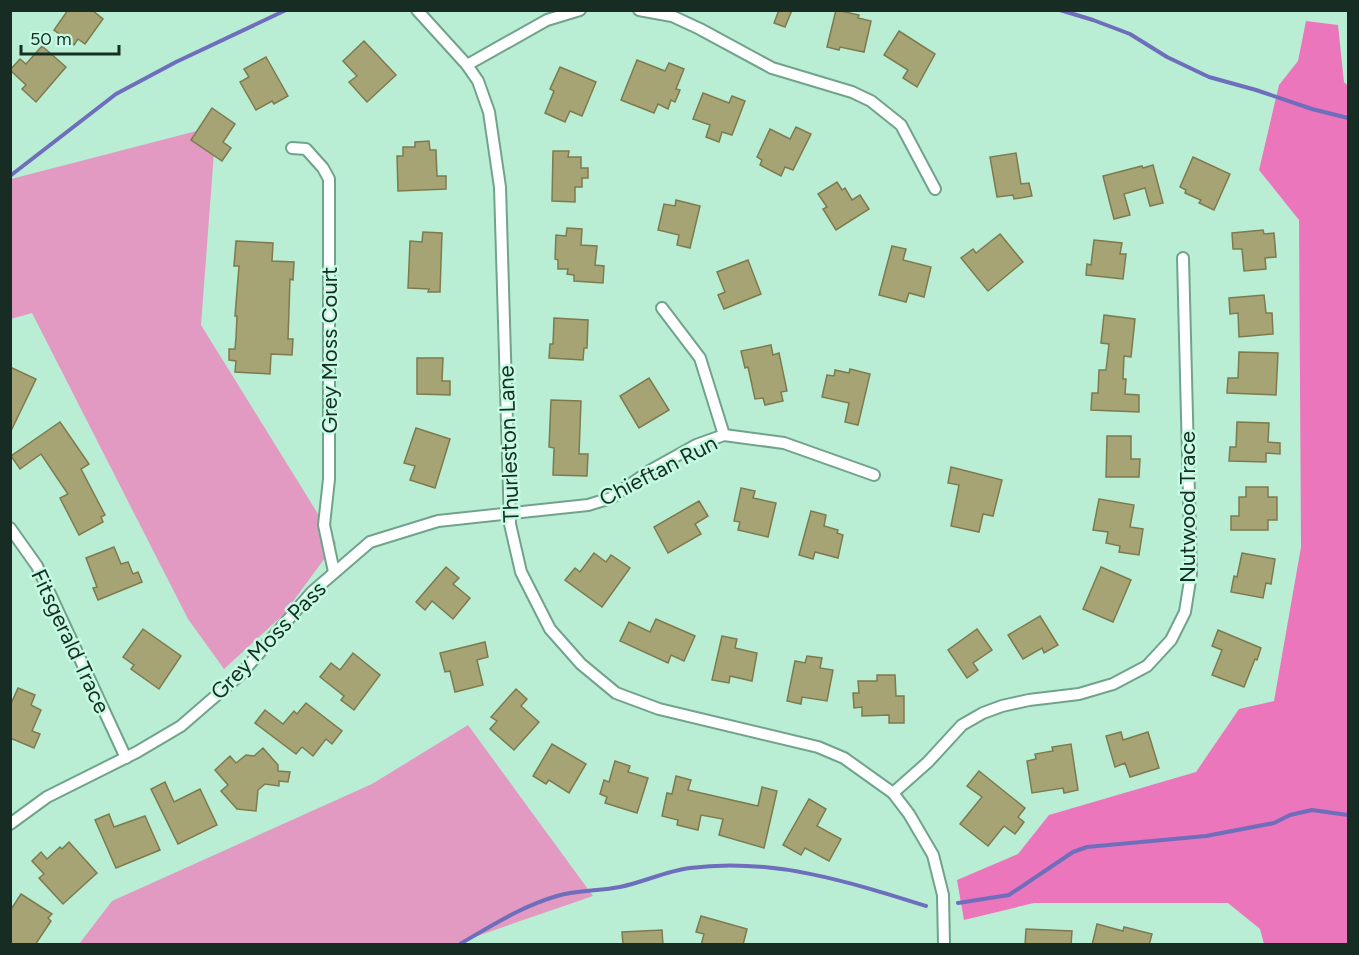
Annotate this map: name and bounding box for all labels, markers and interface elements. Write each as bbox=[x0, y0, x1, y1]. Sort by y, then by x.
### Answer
scale bar bbox=[21, 18, 118, 56]
text: 50 m bbox=[30, 28, 72, 50]
street label: Grey Moss Court bbox=[316, 267, 343, 433]
street label: Thurleston Lane bbox=[492, 365, 525, 523]
street label: Chieftan Run bbox=[595, 429, 722, 512]
street label: Nutwood Trace bbox=[1174, 431, 1201, 583]
street label: Fitsgerald Trace bbox=[25, 565, 116, 718]
street label: Grey Moss Pass bbox=[205, 575, 332, 705]

